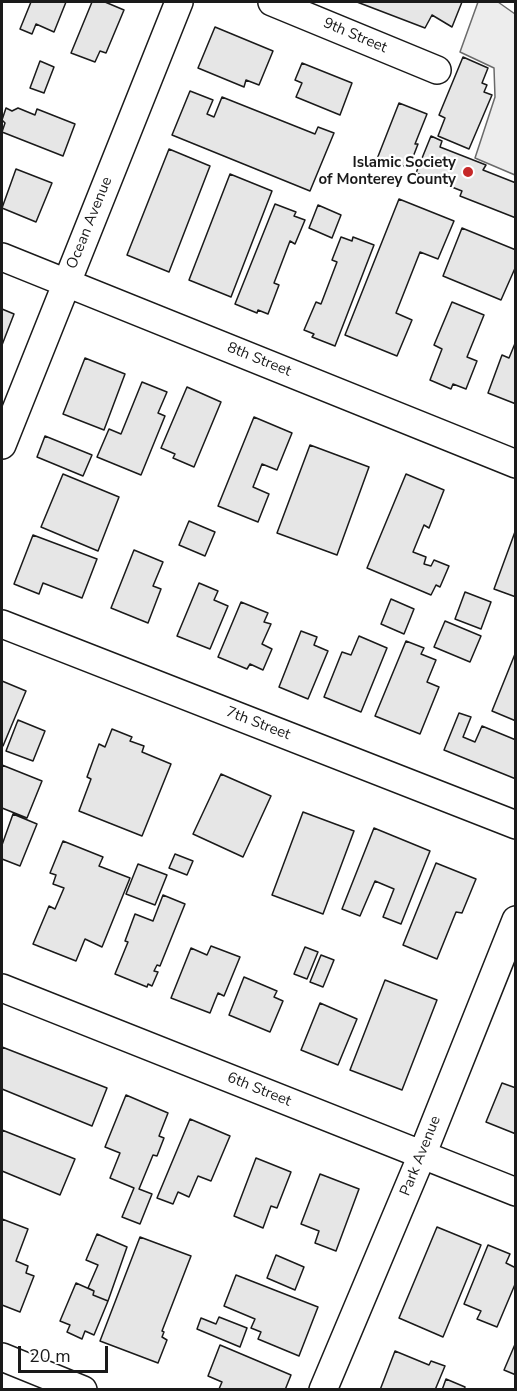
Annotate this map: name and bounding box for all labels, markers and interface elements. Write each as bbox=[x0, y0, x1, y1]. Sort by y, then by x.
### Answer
street label: 9th Street bbox=[320, 15, 390, 57]
place label: Islamic Society of Monterey County bbox=[318, 154, 456, 189]
marker: Islamic Society of Monterey County bbox=[461, 165, 475, 179]
street label: Ocean Avenue bbox=[63, 174, 117, 272]
street label: 8th Street bbox=[224, 339, 294, 381]
street label: 7th Street bbox=[223, 703, 293, 745]
street label: 6th Street bbox=[224, 1069, 294, 1111]
street label: Park Avenue bbox=[397, 1113, 445, 1199]
scale bar bbox=[21, 1334, 111, 1372]
text: 20 m bbox=[29, 1344, 71, 1368]

